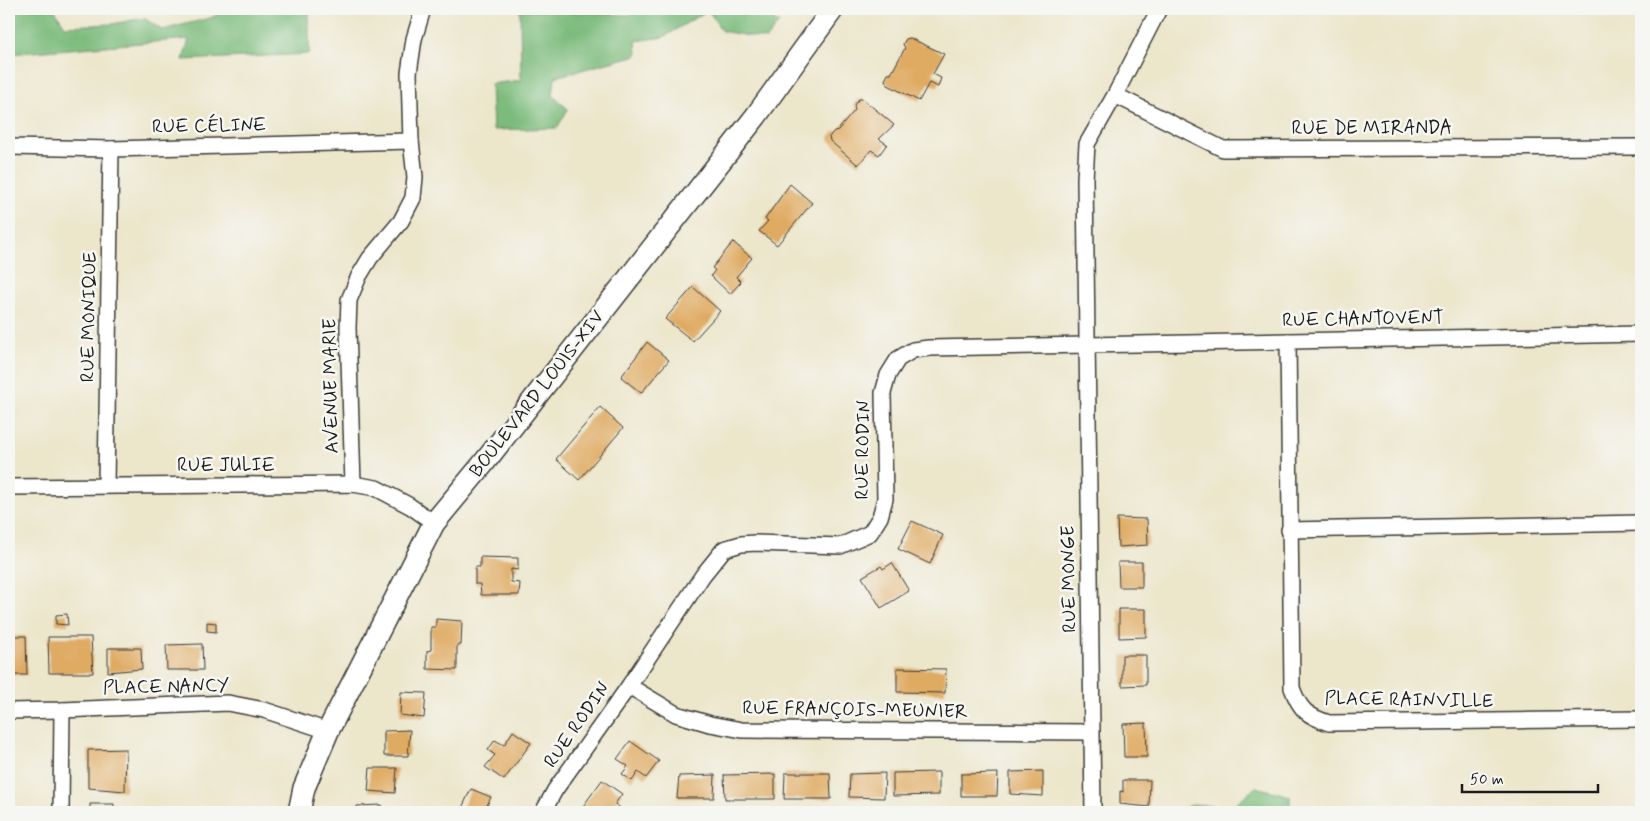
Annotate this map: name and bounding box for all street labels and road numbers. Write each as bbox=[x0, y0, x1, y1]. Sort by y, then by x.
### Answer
street label: RUE CÉLINE bbox=[152, 112, 266, 139]
street label: RUE DE MIRANDA bbox=[1292, 116, 1452, 141]
street label: RUE MONIQUE bbox=[75, 251, 103, 383]
street label: BOULEVARD LOUIS-XIV bbox=[464, 305, 610, 483]
street label: RUE CHANTOVENT bbox=[1282, 305, 1444, 333]
street label: AVENUE MARIE bbox=[317, 318, 345, 454]
street label: RUE RODIN bbox=[850, 400, 876, 500]
street label: RUE JULIE bbox=[177, 453, 275, 478]
street label: RUE MONGE bbox=[1056, 525, 1082, 633]
street label: PLACE NANCY bbox=[103, 673, 229, 701]
street label: RUE RODIN bbox=[538, 677, 616, 773]
street label: PLACE RAINVILLE bbox=[1324, 686, 1494, 714]
street label: RUE FRANÇOIS-MEUNIER bbox=[742, 696, 968, 724]

